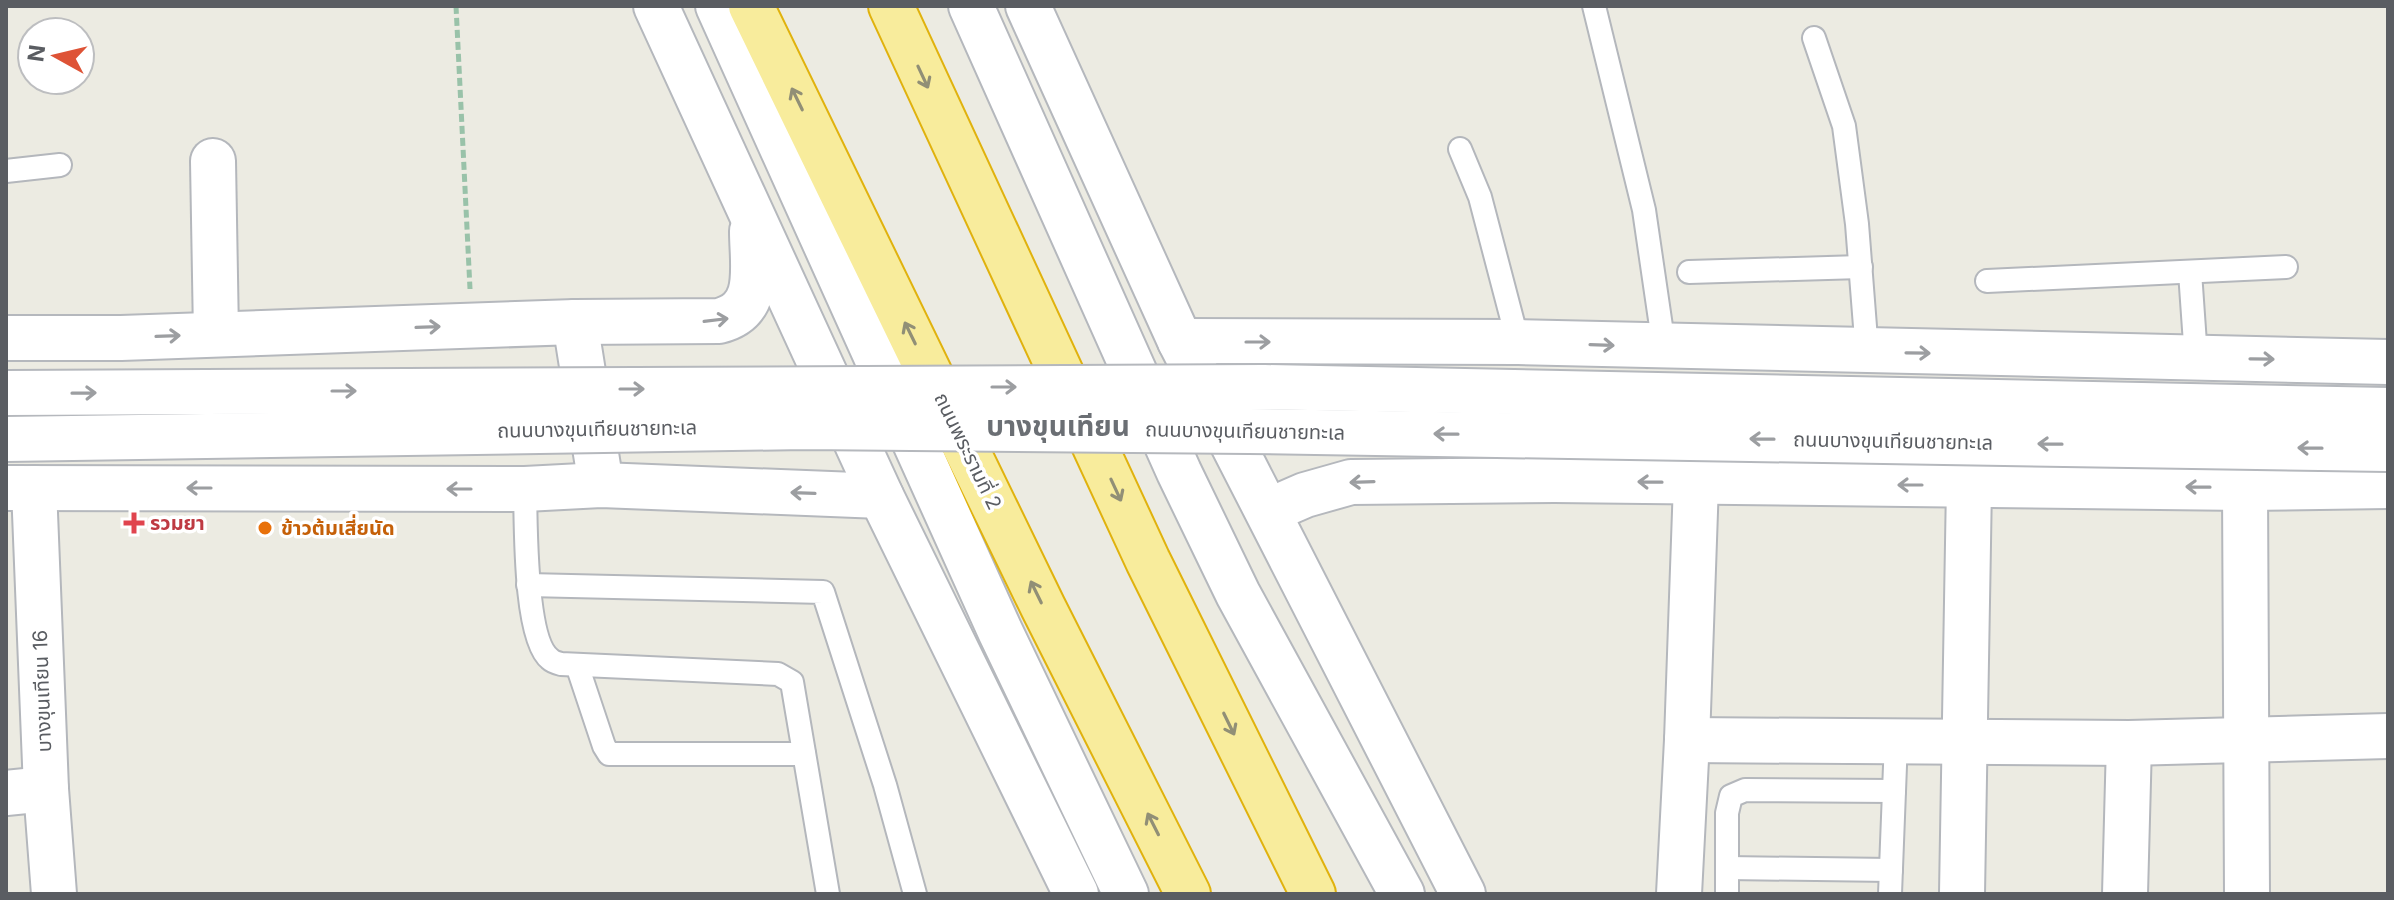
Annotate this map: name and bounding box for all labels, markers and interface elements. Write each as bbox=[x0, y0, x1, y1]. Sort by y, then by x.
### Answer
north arrow bbox=[16, 16, 96, 96]
text: N bbox=[22, 43, 50, 63]
one-way arrow bbox=[917, 64, 932, 88]
one-way arrow bbox=[789, 88, 804, 112]
one-way arrow bbox=[702, 313, 728, 328]
one-way arrow bbox=[414, 320, 441, 335]
one-way arrow bbox=[902, 322, 917, 346]
one-way arrow bbox=[154, 329, 181, 344]
one-way arrow bbox=[1244, 334, 1271, 350]
one-way arrow bbox=[1588, 337, 1615, 353]
one-way arrow bbox=[1904, 345, 1931, 361]
one-way arrow bbox=[2248, 352, 2275, 367]
one-way arrow bbox=[990, 379, 1017, 395]
one-way arrow bbox=[618, 381, 645, 396]
one-way arrow bbox=[330, 383, 357, 398]
one-way arrow bbox=[70, 385, 97, 400]
street label: ถนนพระรามที่ 2 bbox=[929, 388, 1008, 513]
district label: บางขุนเทียน bbox=[986, 409, 1130, 443]
street label: ถนนบางขุนเทียนชายทะเล bbox=[497, 415, 697, 443]
street label: ถนนบางขุนเทียนชายทะเล bbox=[1145, 417, 1345, 445]
one-way arrow bbox=[1433, 426, 1460, 442]
street label: ถนนบางขุนเทียนชายทะเล bbox=[1793, 427, 1993, 455]
one-way arrow bbox=[1749, 431, 1776, 447]
one-way arrow bbox=[2037, 436, 2064, 452]
one-way arrow bbox=[2297, 440, 2324, 456]
one-way arrow bbox=[1349, 475, 1376, 490]
one-way arrow bbox=[1637, 475, 1664, 490]
one-way arrow bbox=[1897, 477, 1924, 492]
one-way arrow bbox=[1109, 478, 1124, 502]
one-way arrow bbox=[186, 480, 213, 496]
one-way arrow bbox=[2185, 480, 2212, 495]
one-way arrow bbox=[446, 481, 473, 497]
one-way arrow bbox=[790, 485, 817, 500]
place label: รวมยา bbox=[150, 511, 205, 535]
marker: รวมยา bbox=[125, 514, 143, 532]
place label: ข้าวต้มเสี่ยนัด bbox=[281, 514, 395, 540]
marker: ข้าวต้มเสี่ยนัด bbox=[256, 519, 274, 537]
one-way arrow bbox=[1028, 581, 1043, 605]
street label: บางขุนเทียน 16 bbox=[28, 629, 56, 753]
one-way arrow bbox=[1222, 712, 1237, 736]
one-way arrow bbox=[1145, 813, 1161, 837]

